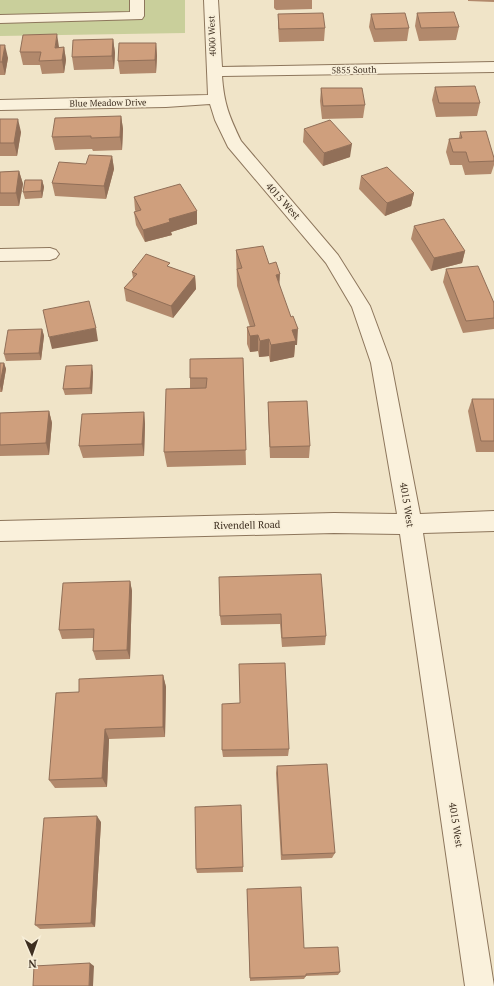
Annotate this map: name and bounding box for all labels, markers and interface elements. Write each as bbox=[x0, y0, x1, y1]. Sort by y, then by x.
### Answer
street label: 4000 West bbox=[205, 15, 219, 57]
street label: 5855 South bbox=[331, 64, 377, 76]
street label: Blue Meadow Drive bbox=[69, 96, 147, 110]
street label: 4015 West bbox=[263, 180, 303, 222]
street label: 4015 West bbox=[397, 482, 417, 529]
street label: Rivendell Road bbox=[214, 518, 281, 532]
street label: 4015 West bbox=[446, 802, 466, 849]
north arrow bbox=[12, 934, 52, 974]
text: N bbox=[27, 957, 37, 971]

